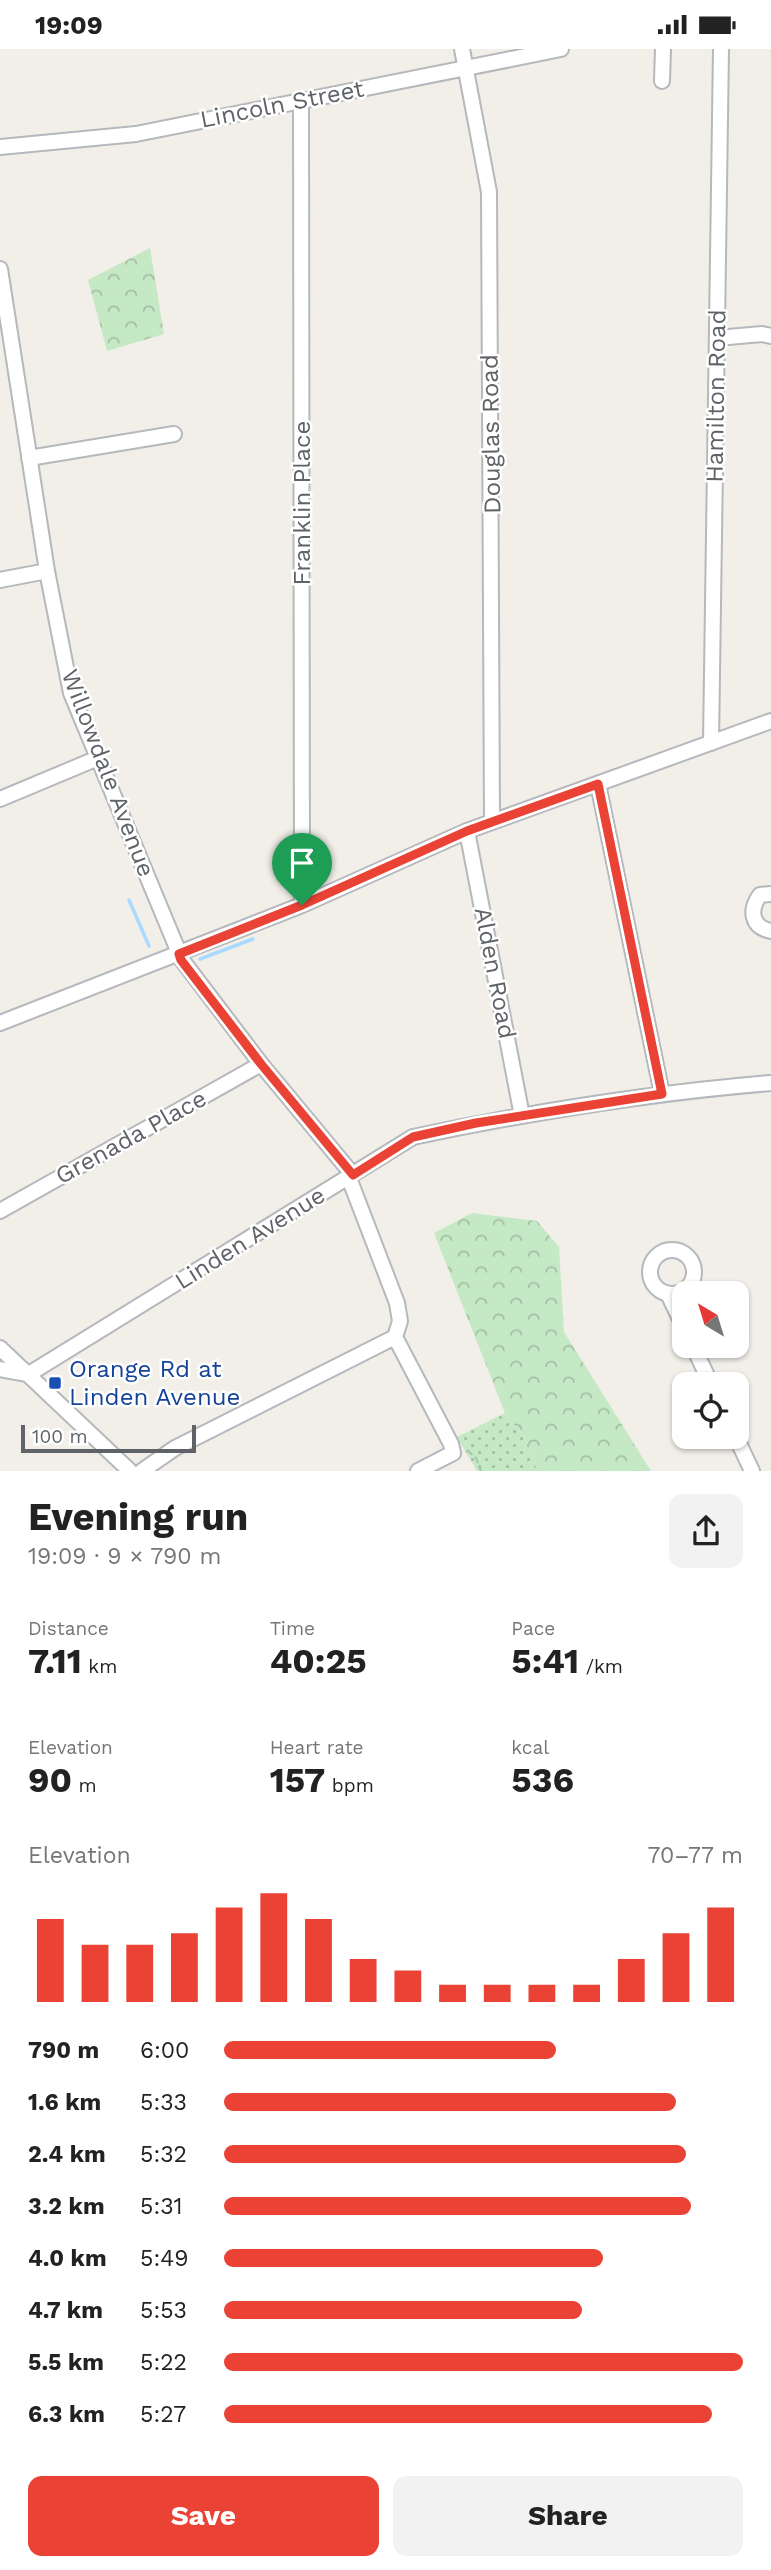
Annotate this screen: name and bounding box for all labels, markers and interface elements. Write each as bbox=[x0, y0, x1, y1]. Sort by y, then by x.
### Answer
text: 19:09 bbox=[35, 10, 103, 40]
street label: Lincoln Street bbox=[198, 74, 366, 134]
street label: Hamilton Road bbox=[700, 309, 732, 483]
street label: Douglas Road bbox=[476, 354, 506, 514]
street label: Franklin Place bbox=[288, 421, 316, 585]
street label: Willowdale Avenue bbox=[56, 665, 160, 881]
pin bbox=[272, 833, 332, 905]
icon: arrive bbox=[283, 844, 321, 882]
street label: Alden Road bbox=[468, 905, 522, 1041]
street label: Grenada Place bbox=[51, 1084, 211, 1190]
street label: Linden Avenue bbox=[170, 1181, 330, 1295]
north arrow bbox=[672, 1281, 749, 1358]
map controls bbox=[672, 1281, 749, 1449]
place label: Orange Rd at Linden Avenue bbox=[69, 1355, 240, 1411]
button: locate bbox=[672, 1372, 749, 1449]
marker: Orange Rd at Linden Avenue bbox=[47, 1375, 63, 1391]
scale bar bbox=[21, 1422, 196, 1454]
text: 100 m bbox=[32, 1425, 88, 1448]
button: share bbox=[669, 1494, 743, 1568]
text: Evening run bbox=[28, 1495, 248, 1539]
text: 19:09 · 9 × 790 m bbox=[28, 1543, 221, 1570]
text: Distance bbox=[28, 1617, 109, 1640]
text: Time bbox=[270, 1617, 315, 1640]
text: Pace bbox=[511, 1617, 555, 1640]
text: 7.11 bbox=[28, 1640, 82, 1682]
text: 40:25 bbox=[270, 1640, 367, 1682]
text: 5:41 bbox=[511, 1640, 579, 1682]
text: km bbox=[82, 1655, 117, 1678]
text: /km bbox=[579, 1655, 623, 1678]
text: Elevation bbox=[28, 1736, 113, 1759]
text: Heart rate bbox=[270, 1736, 364, 1759]
text: kcal bbox=[511, 1736, 549, 1759]
text: 90 bbox=[28, 1759, 72, 1801]
text: 157 bbox=[270, 1759, 325, 1801]
text: 536 bbox=[511, 1759, 574, 1801]
text: m bbox=[72, 1774, 97, 1797]
text: bpm bbox=[325, 1774, 374, 1797]
text: Elevation bbox=[28, 1842, 131, 1869]
text: 70–77 m bbox=[647, 1842, 743, 1869]
text: 790 m bbox=[28, 2037, 99, 2064]
text: 6:00 bbox=[140, 2037, 189, 2064]
text: 1.6 km bbox=[28, 2089, 101, 2116]
text: 5:33 bbox=[140, 2089, 187, 2116]
text: 2.4 km bbox=[28, 2141, 106, 2168]
text: 5:32 bbox=[140, 2141, 187, 2168]
text: 3.2 km bbox=[28, 2193, 105, 2220]
text: 5:31 bbox=[140, 2193, 183, 2220]
text: 4.0 km bbox=[28, 2245, 107, 2272]
text: 5:49 bbox=[140, 2245, 188, 2272]
text: 4.7 km bbox=[28, 2297, 103, 2324]
text: 5:53 bbox=[140, 2297, 187, 2324]
text: 5.5 km bbox=[28, 2349, 104, 2376]
text: 5:22 bbox=[140, 2349, 187, 2376]
text: 6.3 km bbox=[28, 2401, 105, 2428]
text: 5:27 bbox=[140, 2401, 186, 2428]
button: Save bbox=[28, 2476, 379, 2556]
button: Share bbox=[393, 2476, 743, 2556]

